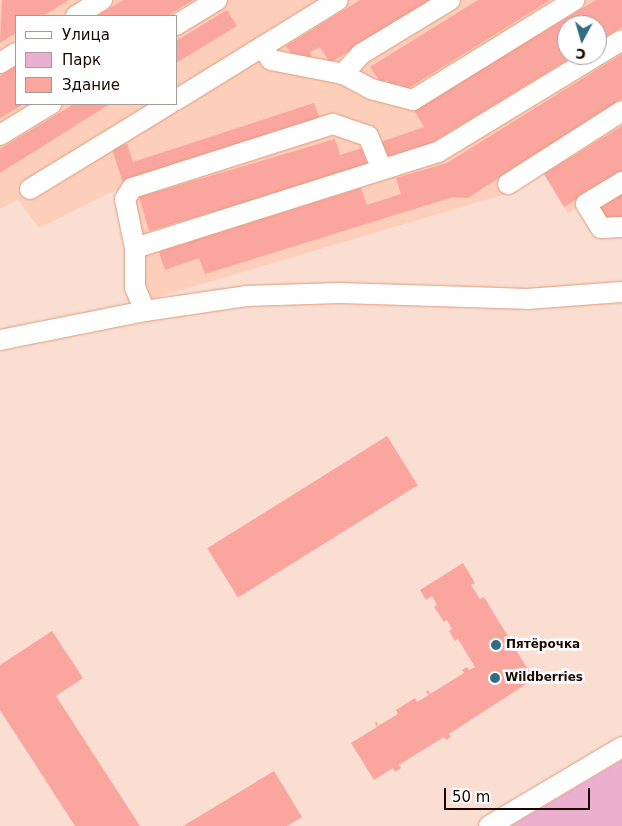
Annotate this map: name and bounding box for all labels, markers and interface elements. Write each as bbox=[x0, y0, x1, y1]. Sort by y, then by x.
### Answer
legend bbox=[15, 15, 178, 105]
north arrow bbox=[557, 15, 607, 65]
text: Улица bbox=[62, 26, 110, 44]
text: С bbox=[575, 45, 586, 62]
text: Парк bbox=[62, 51, 101, 69]
text: Здание bbox=[62, 76, 120, 94]
place label: Пятёрочка bbox=[506, 638, 580, 652]
marker: Пятёрочка bbox=[490, 639, 502, 651]
place label: Wildberries bbox=[505, 671, 583, 685]
marker: Wildberries bbox=[489, 672, 501, 684]
scale bar bbox=[447, 778, 593, 810]
text: 50 m bbox=[452, 788, 490, 806]

